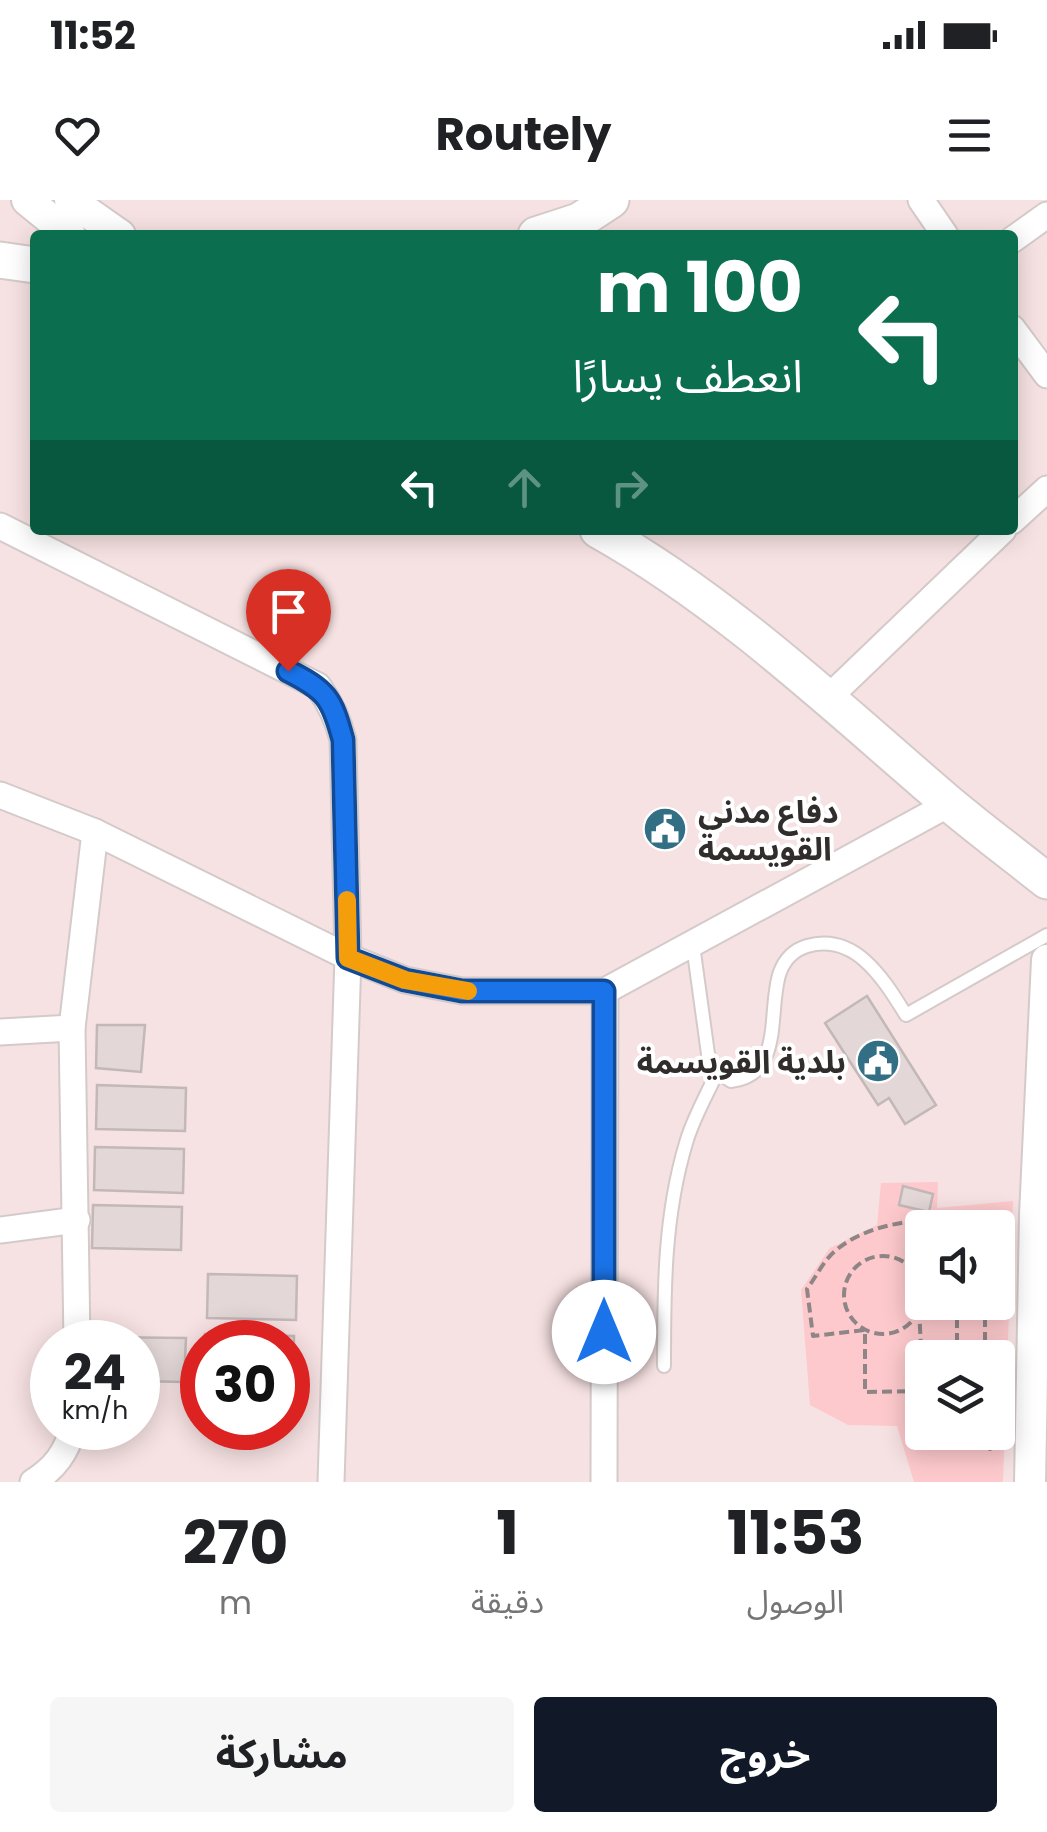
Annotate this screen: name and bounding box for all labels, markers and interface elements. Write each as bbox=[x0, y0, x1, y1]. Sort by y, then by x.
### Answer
text: 11:52 bbox=[50, 9, 136, 62]
text: Routely bbox=[435, 103, 612, 166]
icon: heart bbox=[50, 108, 105, 163]
icon: menu bbox=[942, 108, 997, 163]
text: 100 m bbox=[596, 238, 803, 337]
icon: left bbox=[838, 270, 968, 400]
text: انعطف يسارًا bbox=[572, 345, 803, 408]
icon: left bbox=[392, 460, 447, 515]
icon: ahead bbox=[497, 460, 552, 515]
icon: right bbox=[602, 460, 657, 515]
pin bbox=[246, 569, 331, 672]
icon: arrive bbox=[261, 584, 316, 639]
place label: دفاع مدني القويسمة bbox=[698, 789, 839, 871]
public building icon: دفاع مدني القويسمة bbox=[642, 806, 688, 852]
public building icon: بلدية القويسمة bbox=[855, 1038, 901, 1084]
place label: بلدية القويسمة bbox=[637, 1039, 846, 1084]
map controls bbox=[905, 1210, 1015, 1450]
button: sound bbox=[905, 1210, 1015, 1320]
position arrow bbox=[552, 1280, 656, 1384]
speed limit sign: 30 bbox=[180, 1320, 310, 1450]
text: 24 bbox=[64, 1337, 126, 1408]
button: layers bbox=[905, 1340, 1015, 1450]
text: km/h bbox=[62, 1393, 128, 1428]
text: 1 bbox=[496, 1491, 519, 1575]
text: 11:53 bbox=[727, 1491, 864, 1575]
text: 270 bbox=[183, 1501, 288, 1585]
text: دقيقة bbox=[471, 1579, 544, 1624]
text: الوصول bbox=[747, 1579, 844, 1624]
text: m bbox=[219, 1580, 252, 1625]
button: مشاركة bbox=[50, 1697, 514, 1812]
button: خروج bbox=[534, 1697, 997, 1812]

